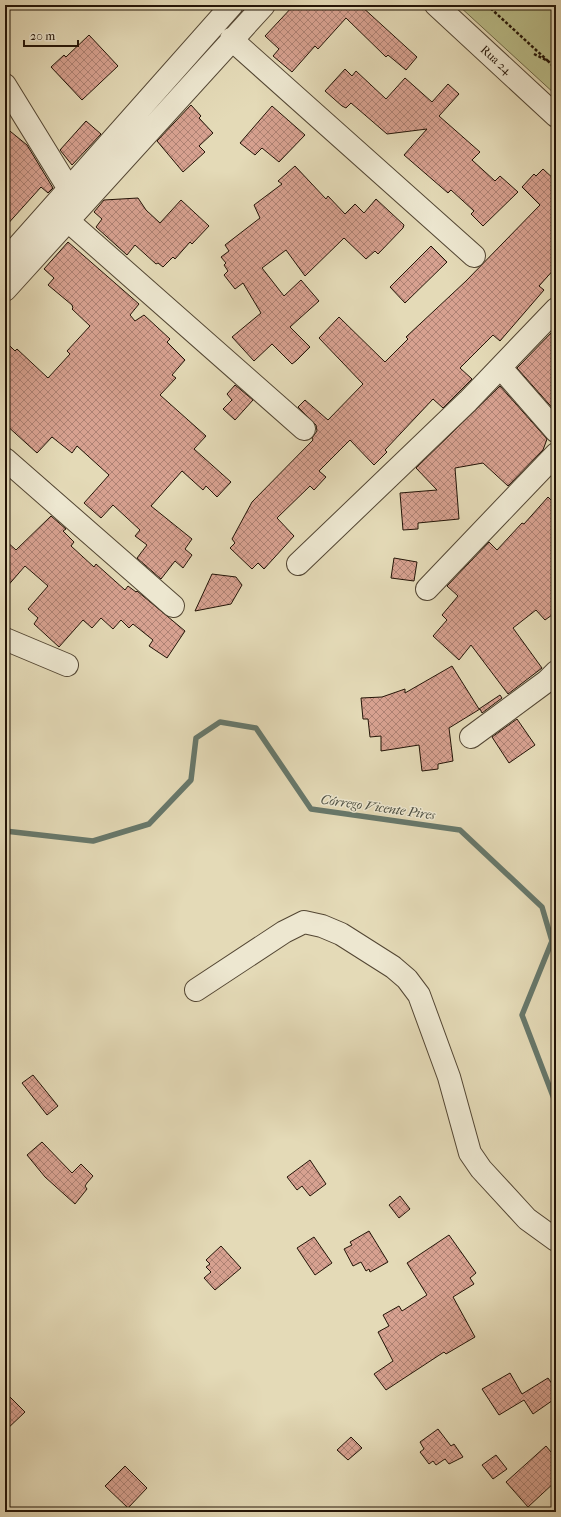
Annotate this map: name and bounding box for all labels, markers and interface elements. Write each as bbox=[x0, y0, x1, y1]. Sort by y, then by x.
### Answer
scale bar bbox=[24, 22, 78, 48]
text: 20 m bbox=[30, 29, 55, 43]
street label: Rua 24 bbox=[478, 42, 515, 78]
water label: Córrego Vicente Pires bbox=[320, 792, 437, 823]

